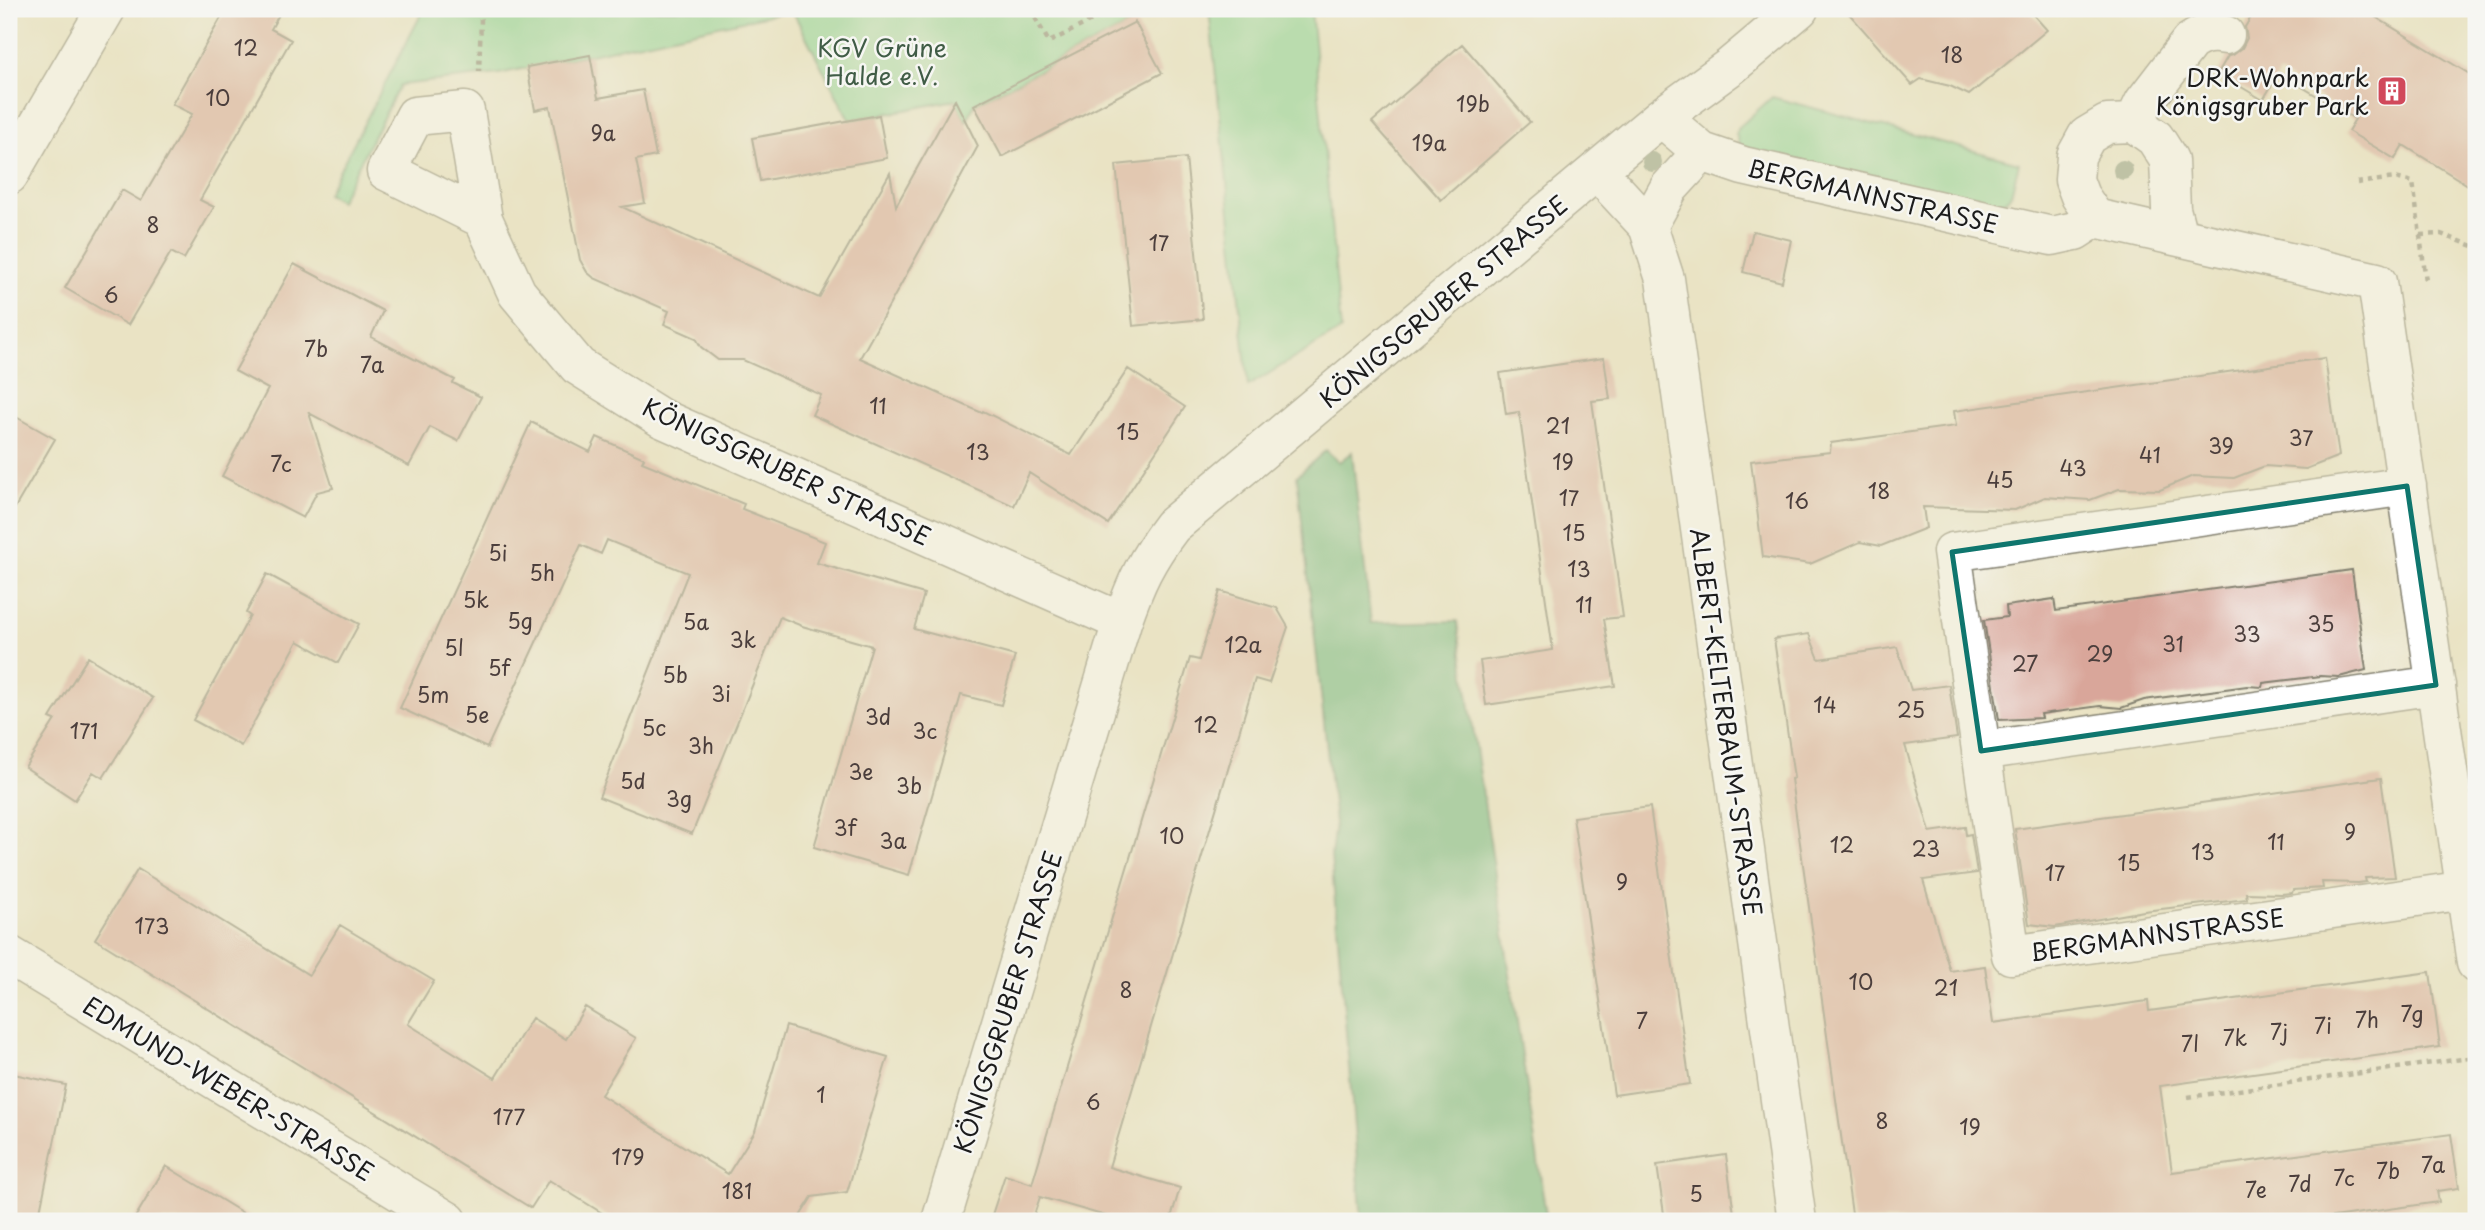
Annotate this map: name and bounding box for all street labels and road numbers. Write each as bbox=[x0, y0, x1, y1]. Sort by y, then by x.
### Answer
street label: BERGMANNSTRASSE bbox=[1744, 149, 2002, 241]
street label: KÖNIGSGRUBER STRASSE bbox=[1311, 186, 1575, 416]
street label: KÖNIGSGRUBER STRASSE bbox=[637, 388, 937, 554]
street label: ALBERT-KELTERBAUM-STRASSE bbox=[1682, 526, 1772, 918]
street label: KÖNIGSGRUBER STRASSE bbox=[944, 846, 1070, 1158]
street label: BERGMANNSTRASSE bbox=[2028, 898, 2286, 970]
street label: EDMUND-WEBER-STRASSE bbox=[77, 987, 381, 1189]

